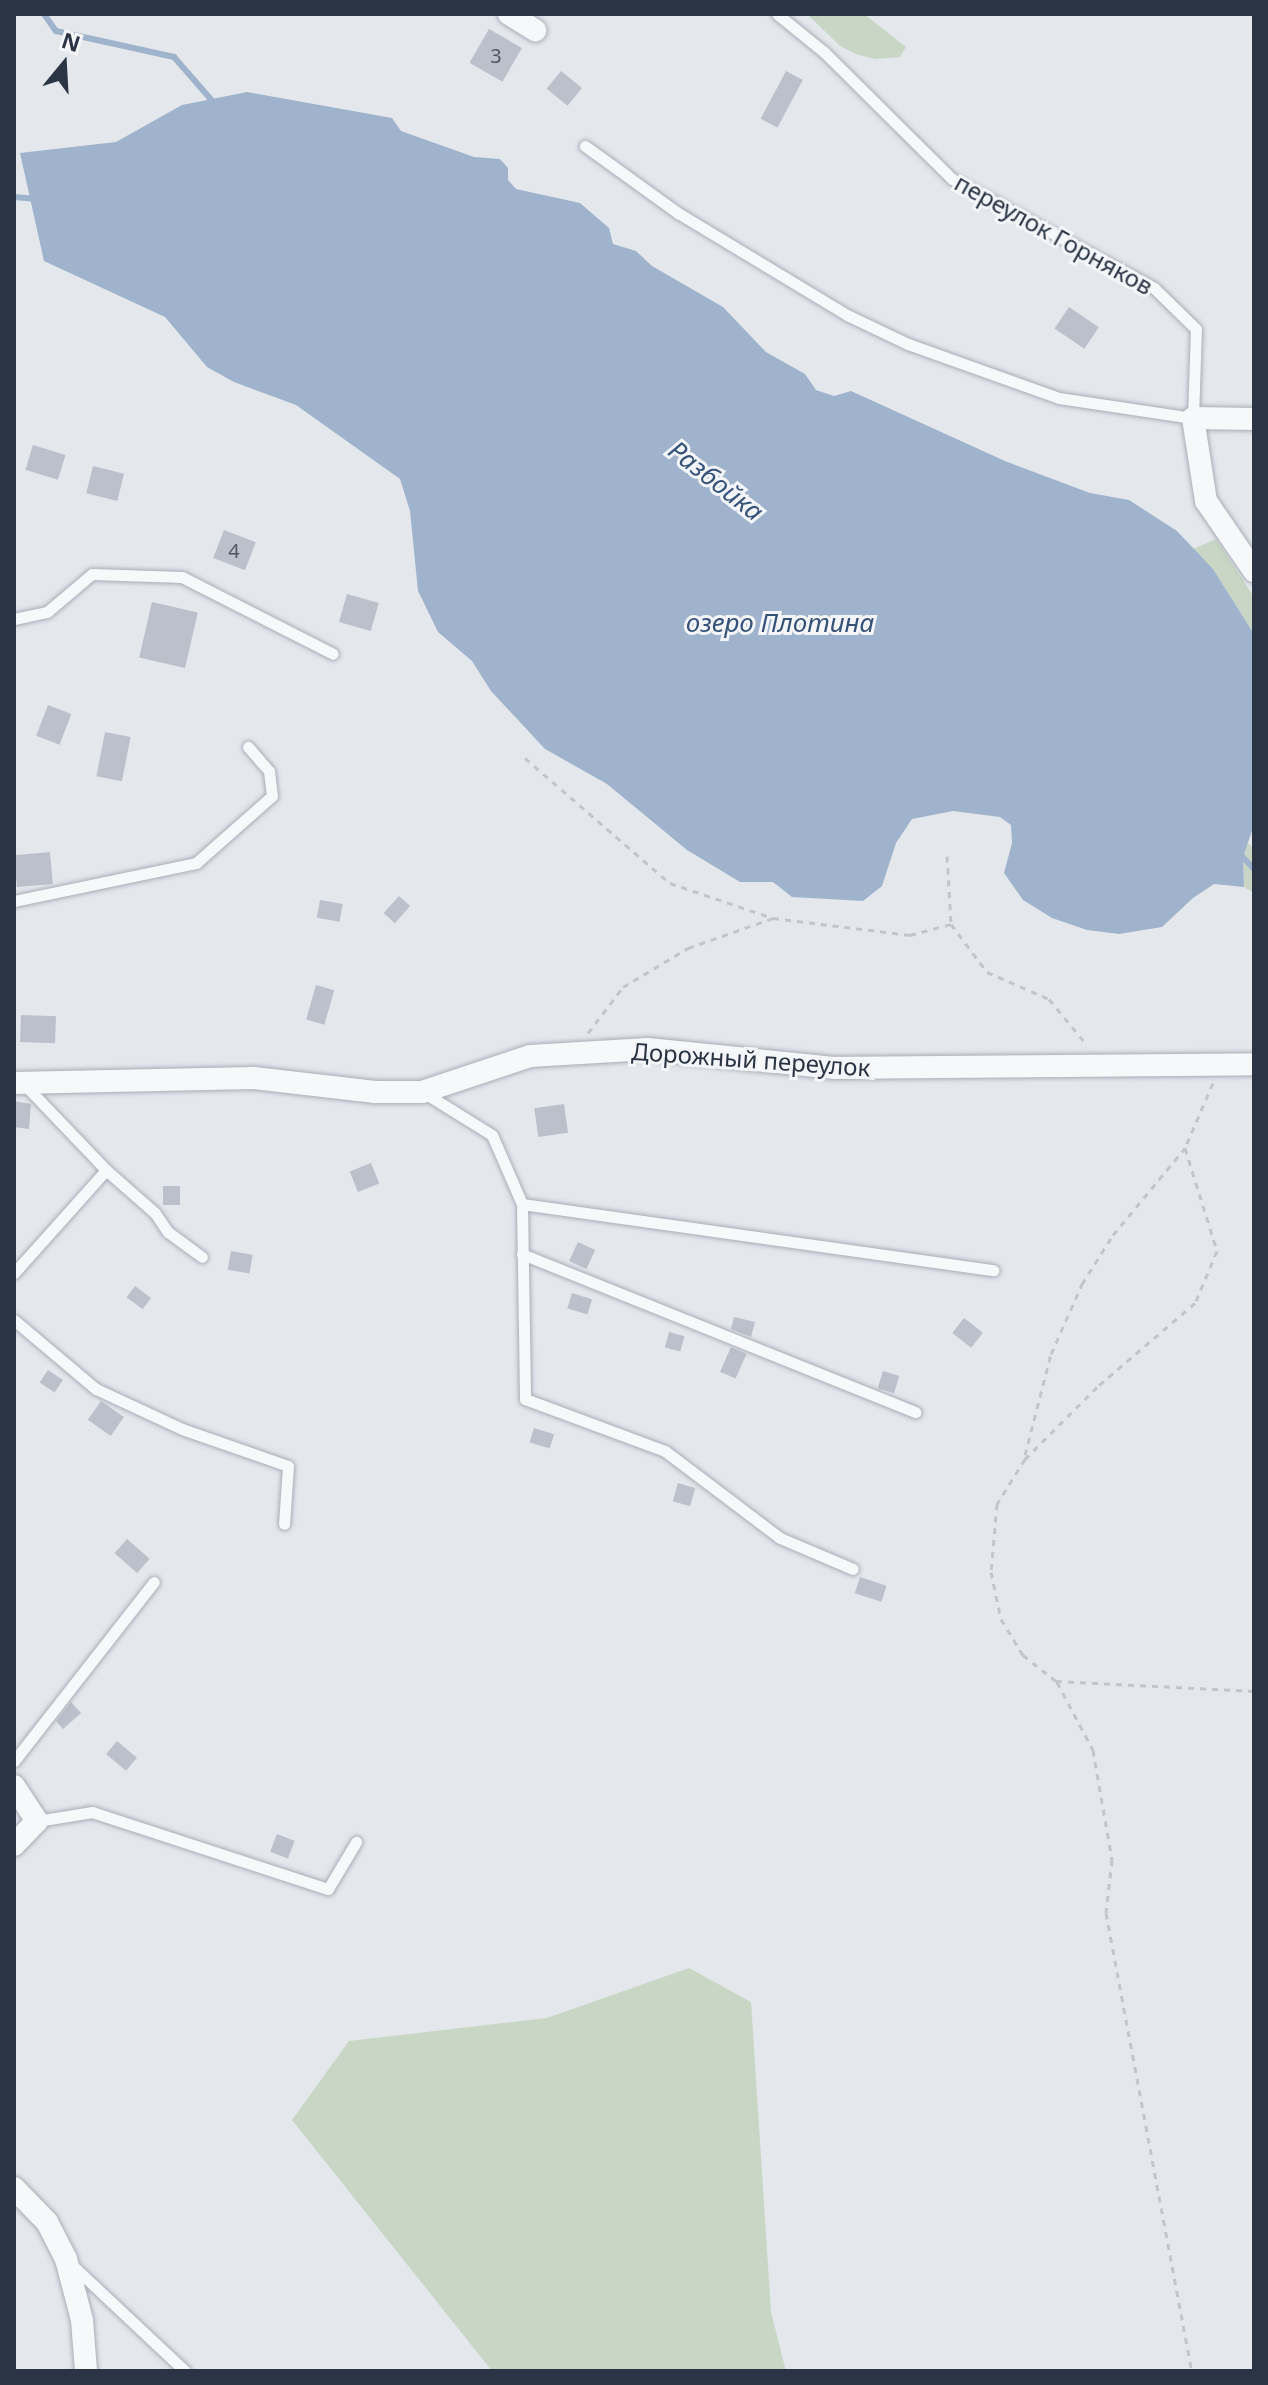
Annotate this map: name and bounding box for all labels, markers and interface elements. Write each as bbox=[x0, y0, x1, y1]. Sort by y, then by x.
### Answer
north arrow bbox=[24, 24, 104, 104]
text: N bbox=[58, 24, 85, 58]
house number: 3 bbox=[490, 43, 502, 67]
street label: переулок Горняков bbox=[950, 168, 1158, 300]
water label: Разбойка bbox=[663, 434, 769, 528]
house number: 4 bbox=[228, 538, 240, 562]
water label: озеро Плотина bbox=[686, 607, 874, 639]
street label: Дорожный переулок bbox=[631, 1036, 871, 1082]

